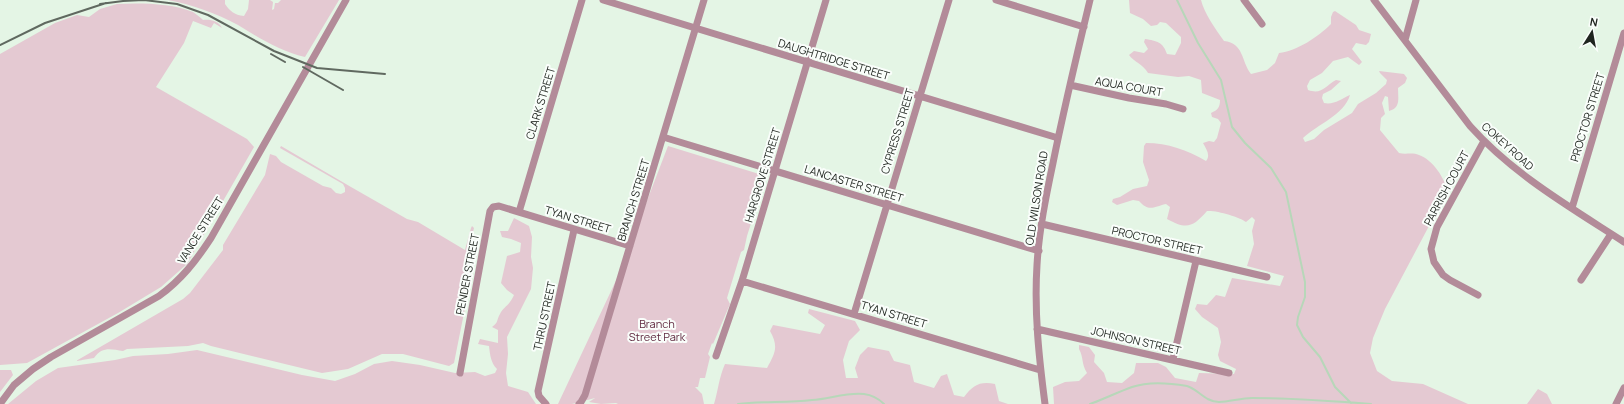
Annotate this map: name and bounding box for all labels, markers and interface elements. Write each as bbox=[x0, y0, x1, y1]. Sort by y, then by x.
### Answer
north arrow bbox=[1572, 12, 1612, 52]
text: N bbox=[1589, 14, 1599, 30]
street label: DAUGHTRIDGE STREET bbox=[776, 35, 892, 83]
street label: CLARK STREET bbox=[522, 64, 558, 141]
street label: PROCTOR STREET bbox=[1566, 70, 1608, 163]
street label: AQUA COURT bbox=[1094, 73, 1164, 99]
street label: CYPRESS STREET bbox=[877, 86, 917, 176]
street label: COKEY ROAD bbox=[1479, 118, 1537, 174]
street label: HARGROVE STREET bbox=[740, 125, 784, 224]
street label: PARRISH COURT bbox=[1420, 147, 1472, 228]
street label: OLD WILSON ROAD bbox=[1021, 150, 1051, 246]
street label: BRANCH STREET bbox=[613, 157, 653, 243]
street label: LANCASTER STREET bbox=[803, 161, 906, 205]
street label: VANCE STREET bbox=[173, 193, 227, 266]
street label: TYAN STREET bbox=[543, 202, 613, 236]
street label: PROCTOR STREET bbox=[1110, 222, 1204, 258]
street label: PENDER STREET bbox=[452, 232, 482, 316]
street label: THRU STREET bbox=[529, 280, 559, 352]
street label: TYAN STREET bbox=[859, 297, 929, 331]
park label: Branch Street Park bbox=[629, 316, 686, 344]
street label: JOHNSON STREET bbox=[1090, 322, 1183, 358]

